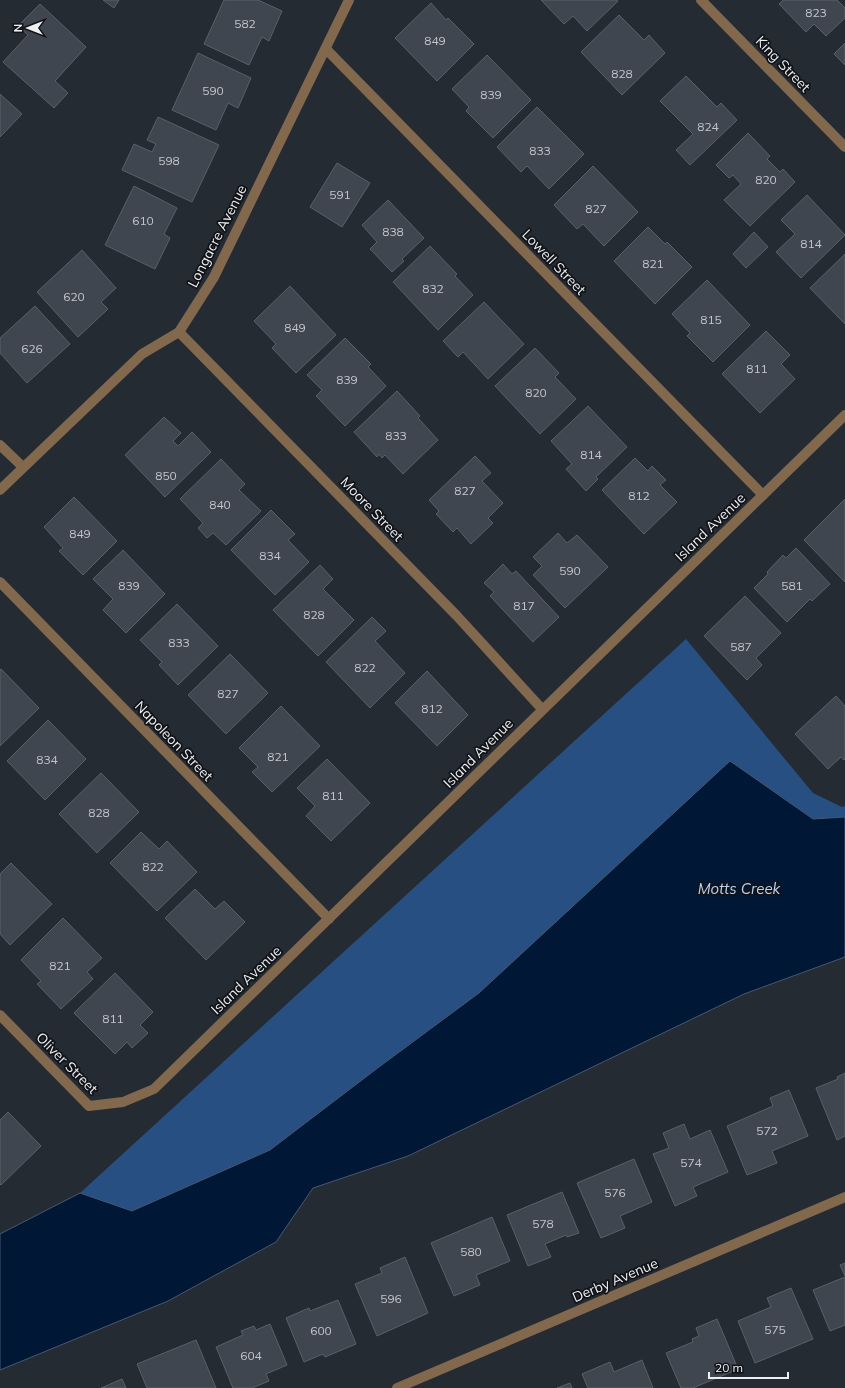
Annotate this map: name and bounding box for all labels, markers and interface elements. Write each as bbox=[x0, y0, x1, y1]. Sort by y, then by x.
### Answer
house number: 823 bbox=[805, 5, 827, 20]
north arrow bbox=[8, 8, 48, 48]
house number: 582 bbox=[234, 16, 256, 31]
text: N bbox=[11, 24, 25, 32]
street label: King Street bbox=[752, 32, 814, 96]
house number: 849 bbox=[424, 33, 446, 48]
house number: 828 bbox=[611, 66, 633, 81]
house number: 590 bbox=[202, 83, 224, 98]
house number: 839 bbox=[480, 87, 502, 102]
house number: 824 bbox=[697, 119, 719, 134]
house number: 833 bbox=[529, 143, 551, 158]
house number: 598 bbox=[158, 153, 180, 168]
house number: 820 bbox=[755, 172, 777, 187]
street label: Longacre Avenue bbox=[183, 182, 251, 290]
house number: 591 bbox=[329, 187, 351, 202]
house number: 827 bbox=[585, 201, 607, 216]
house number: 610 bbox=[132, 213, 154, 228]
house number: 838 bbox=[382, 224, 404, 239]
street label: Lowell Street bbox=[518, 225, 590, 299]
house number: 814 bbox=[800, 236, 822, 251]
house number: 821 bbox=[642, 256, 664, 271]
house number: 832 bbox=[422, 281, 444, 296]
house number: 620 bbox=[63, 289, 85, 304]
house number: 815 bbox=[700, 312, 722, 327]
house number: 849 bbox=[284, 320, 306, 335]
house number: 626 bbox=[21, 341, 43, 356]
house number: 811 bbox=[746, 361, 768, 376]
house number: 839 bbox=[336, 372, 358, 387]
house number: 820 bbox=[525, 385, 547, 400]
house number: 833 bbox=[385, 428, 407, 443]
house number: 814 bbox=[580, 447, 602, 462]
house number: 850 bbox=[155, 468, 177, 483]
street label: Moore Street bbox=[337, 473, 407, 545]
house number: 827 bbox=[454, 483, 476, 498]
house number: 812 bbox=[628, 488, 650, 503]
street label: Island Avenue bbox=[671, 489, 749, 565]
house number: 840 bbox=[209, 497, 231, 512]
house number: 849 bbox=[69, 526, 91, 541]
house number: 834 bbox=[259, 548, 281, 563]
house number: 590 bbox=[559, 563, 581, 578]
house number: 839 bbox=[118, 578, 140, 593]
house number: 581 bbox=[781, 578, 803, 593]
house number: 817 bbox=[513, 598, 535, 613]
house number: 828 bbox=[303, 607, 325, 622]
house number: 833 bbox=[168, 635, 190, 650]
house number: 587 bbox=[730, 639, 752, 654]
house number: 822 bbox=[354, 660, 376, 675]
house number: 827 bbox=[217, 686, 239, 701]
street label: Napoleon Street bbox=[131, 697, 217, 785]
house number: 812 bbox=[421, 701, 443, 716]
street label: Island Avenue bbox=[439, 714, 517, 792]
house number: 821 bbox=[267, 749, 289, 764]
house number: 834 bbox=[36, 752, 58, 767]
house number: 811 bbox=[322, 788, 344, 803]
house number: 828 bbox=[88, 805, 110, 820]
house number: 822 bbox=[142, 859, 164, 874]
water label: Motts Creek bbox=[698, 879, 782, 898]
street label: Island Avenue bbox=[207, 942, 285, 1018]
house number: 821 bbox=[49, 958, 71, 973]
house number: 811 bbox=[102, 1011, 124, 1026]
street label: Oliver Street bbox=[32, 1028, 102, 1098]
house number: 572 bbox=[756, 1123, 778, 1138]
house number: 574 bbox=[680, 1155, 702, 1170]
house number: 576 bbox=[604, 1185, 626, 1200]
house number: 578 bbox=[532, 1216, 554, 1231]
house number: 580 bbox=[460, 1244, 482, 1259]
street label: Derby Avenue bbox=[569, 1254, 661, 1306]
house number: 596 bbox=[380, 1291, 402, 1306]
house number: 575 bbox=[764, 1322, 786, 1337]
house number: 600 bbox=[310, 1323, 332, 1338]
house number: 604 bbox=[240, 1348, 262, 1363]
scale bar bbox=[709, 1354, 788, 1380]
text: 20 m bbox=[715, 1360, 743, 1375]

